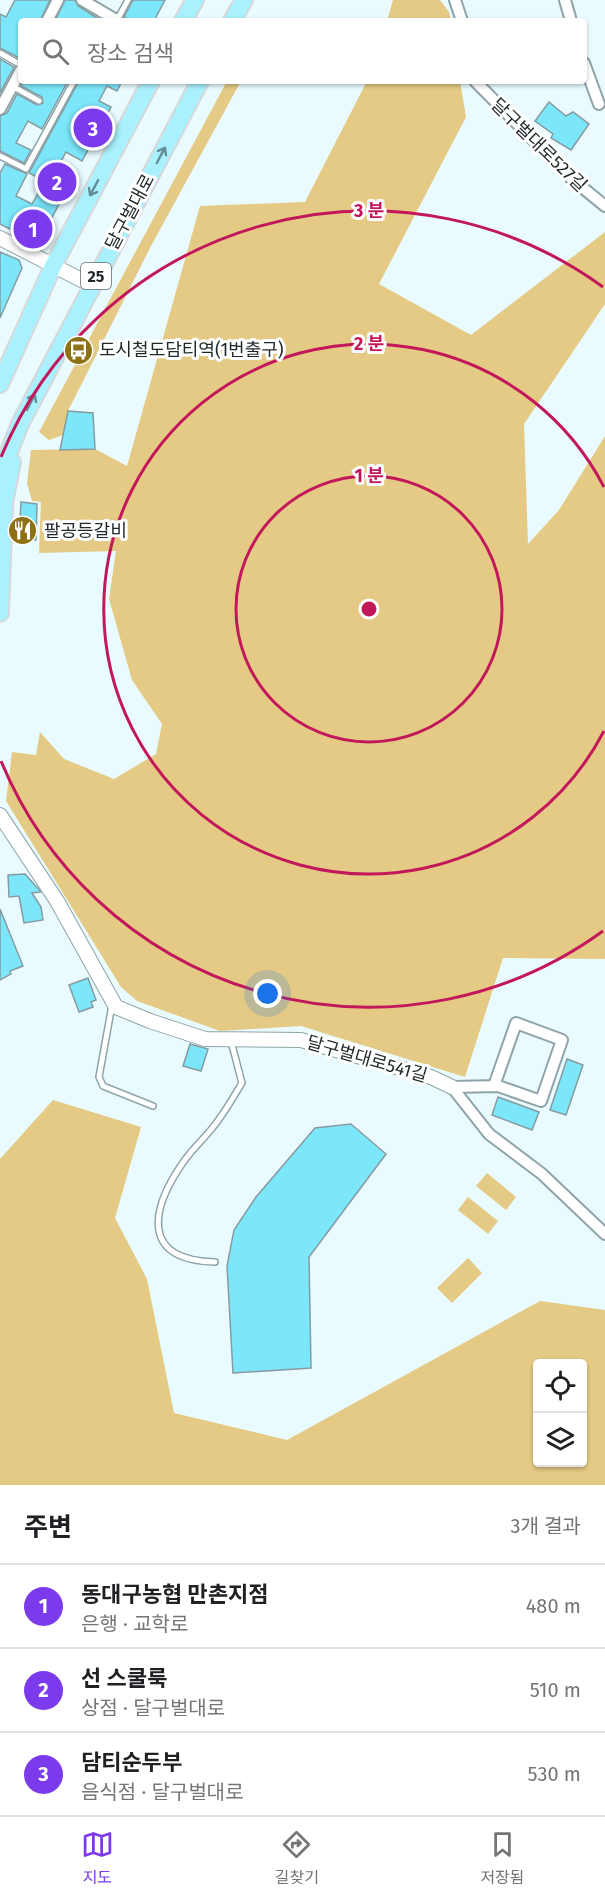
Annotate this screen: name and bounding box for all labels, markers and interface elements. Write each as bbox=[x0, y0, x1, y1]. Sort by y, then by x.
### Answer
search box bbox=[18, 18, 587, 84]
icon: search bbox=[39, 35, 72, 68]
text: 장소 검색 bbox=[87, 40, 174, 67]
street label: 달구벌대로527길 bbox=[486, 94, 592, 196]
pin: 3 bbox=[74, 106, 112, 150]
one-way arrow bbox=[156, 146, 167, 164]
pin: 2 bbox=[38, 160, 76, 204]
street label: 달구벌대로 bbox=[101, 170, 159, 254]
one-way arrow bbox=[88, 179, 99, 197]
text: 3 분 bbox=[353, 200, 385, 222]
pin: 1 bbox=[14, 206, 52, 252]
road number: 25 bbox=[81, 263, 111, 289]
text: 2 분 bbox=[354, 333, 385, 355]
bus stop icon: 도시철도담티역(1번출구) bbox=[62, 334, 94, 366]
place label: 도시철도담티역(1번출구) bbox=[99, 339, 284, 361]
one-way arrow bbox=[26, 393, 37, 411]
text: 1 분 bbox=[354, 465, 384, 487]
restaurant icon: 팔공등갈비 bbox=[7, 515, 39, 547]
place label: 팔공등갈비 bbox=[44, 520, 127, 542]
centre of rings bbox=[359, 599, 379, 619]
your location bbox=[253, 979, 282, 1008]
street label: 달구벌대로541길 bbox=[304, 1031, 430, 1087]
map controls bbox=[533, 1359, 587, 1467]
button: locate bbox=[533, 1359, 587, 1413]
button: layers bbox=[533, 1413, 587, 1467]
text: 주변 bbox=[24, 1512, 72, 1543]
text: 3개 결과 bbox=[511, 1514, 581, 1538]
text: 동대구농협 만촌지점 bbox=[81, 1581, 268, 1608]
text: 1 bbox=[39, 1594, 48, 1618]
text: 480 m bbox=[526, 1594, 581, 1618]
text: 은행 · 교학로 bbox=[81, 1612, 188, 1636]
text: 선 스쿨룩 bbox=[81, 1665, 167, 1692]
text: 2 bbox=[38, 1678, 49, 1702]
text: 510 m bbox=[530, 1678, 581, 1702]
text: 상점 · 달구벌대로 bbox=[81, 1696, 225, 1720]
text: 담티순두부 bbox=[81, 1749, 182, 1776]
text: 3 bbox=[38, 1762, 49, 1786]
text: 530 m bbox=[528, 1762, 581, 1786]
text: 음식점 · 달구벌대로 bbox=[81, 1780, 244, 1804]
tab: 지도 bbox=[81, 1828, 114, 1888]
tab: 길찾기 bbox=[275, 1828, 319, 1888]
tab: 저장됨 bbox=[480, 1828, 524, 1888]

